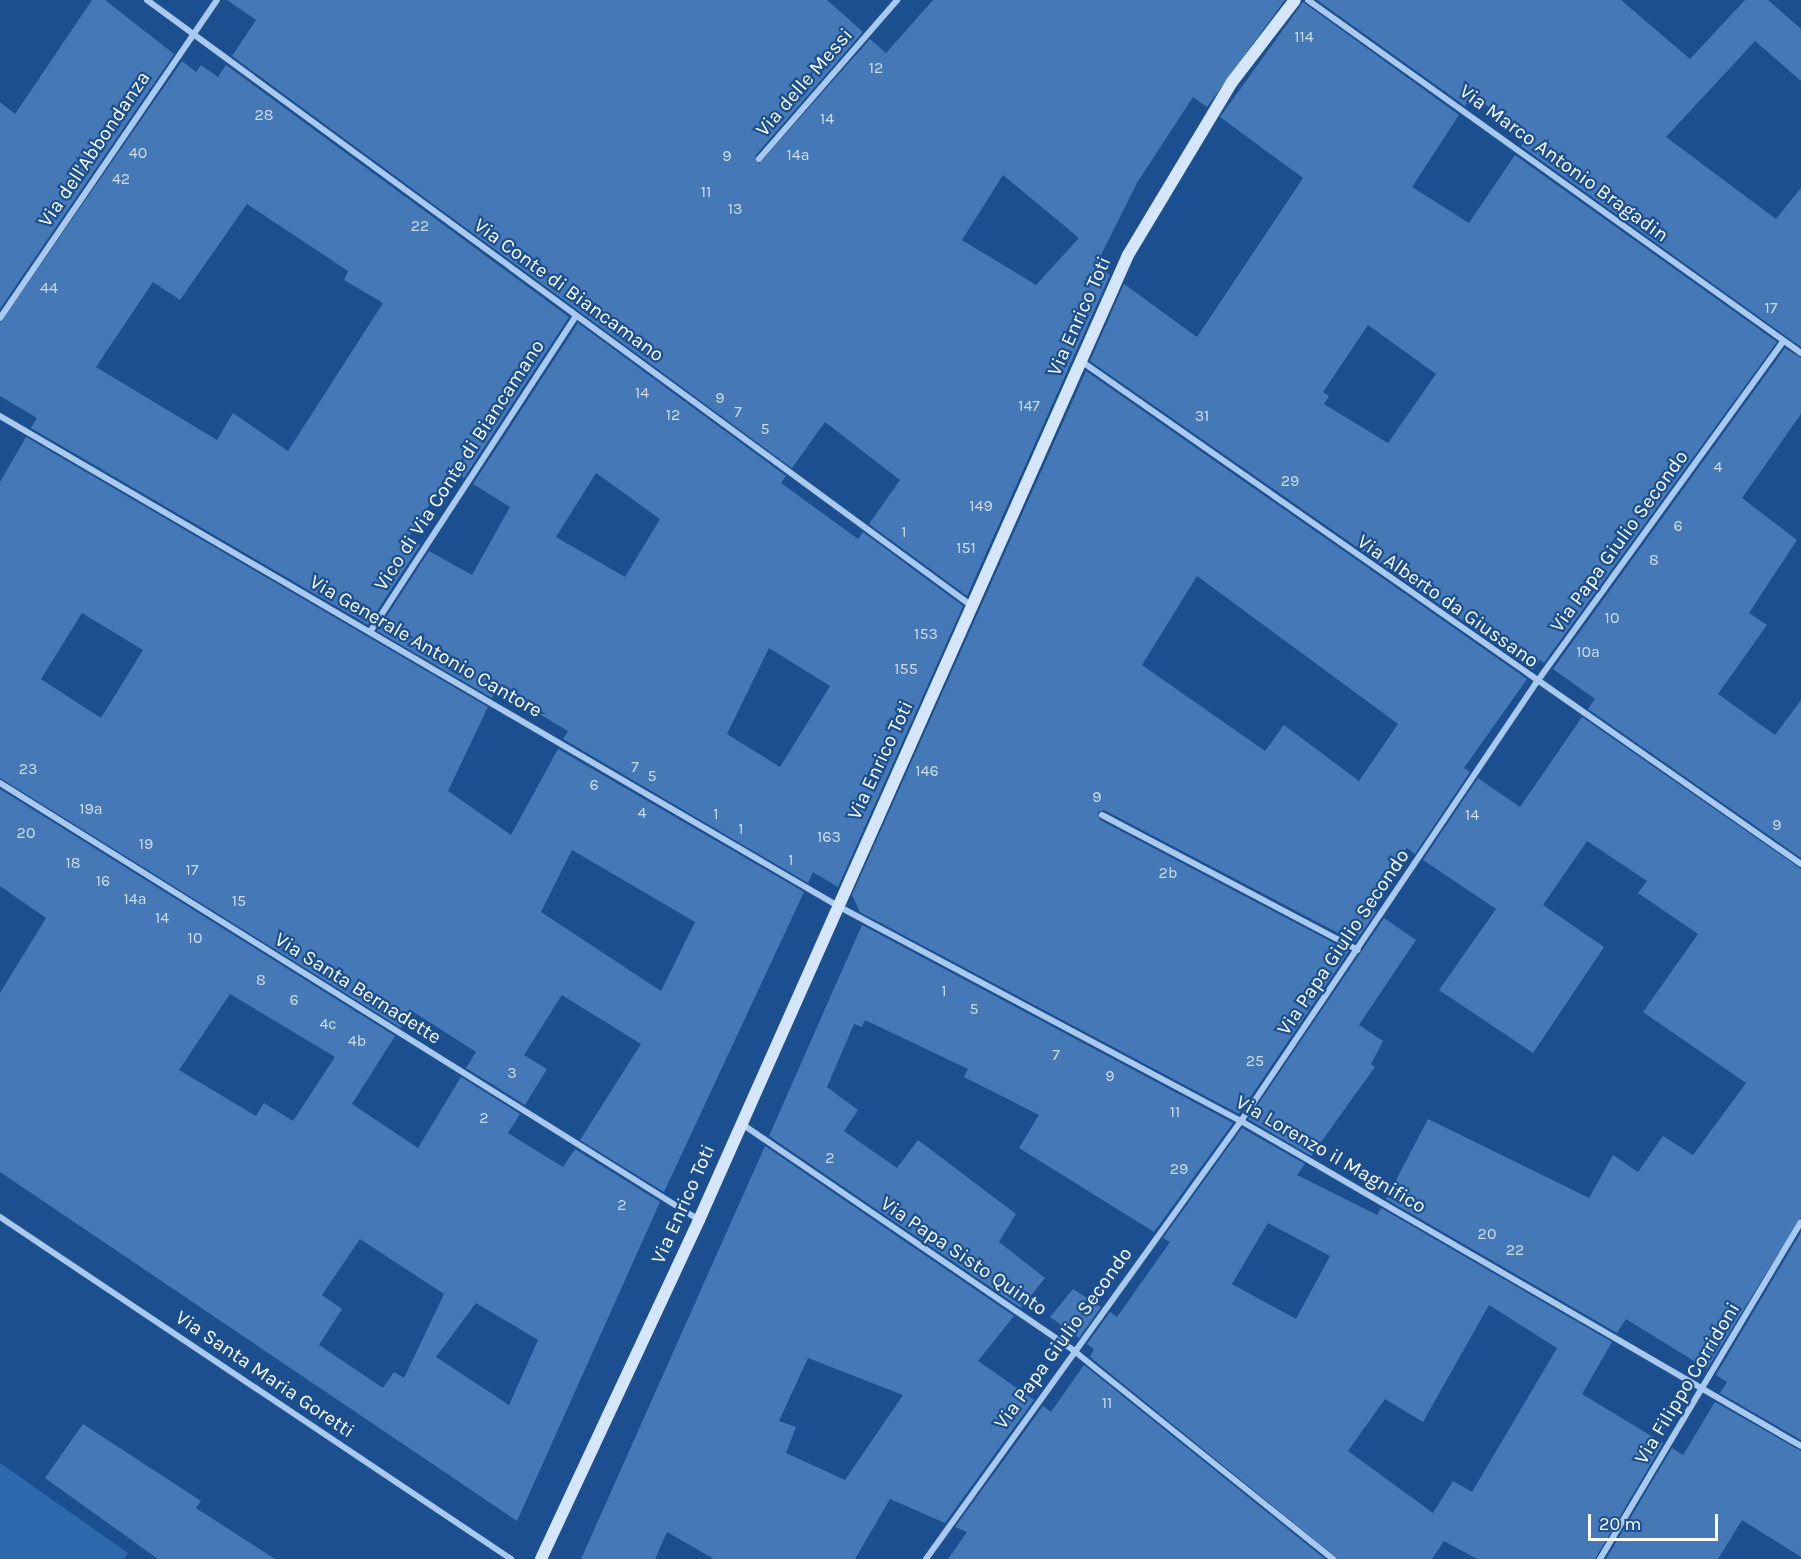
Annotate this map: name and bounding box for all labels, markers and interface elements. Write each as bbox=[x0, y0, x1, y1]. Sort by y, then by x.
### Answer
street label: Via delle Messi bbox=[750, 23, 858, 141]
house number: 114 bbox=[1294, 27, 1314, 47]
house number: 12 bbox=[869, 58, 883, 78]
street label: Via dell'Abbondanza bbox=[33, 67, 155, 231]
street label: Via Marco Antonio Bragadin bbox=[1455, 79, 1673, 247]
house number: 28 bbox=[254, 105, 274, 125]
house number: 14 bbox=[820, 109, 834, 129]
house number: 40 bbox=[129, 143, 147, 163]
house number: 14a bbox=[786, 145, 810, 165]
house number: 9 bbox=[722, 146, 732, 166]
house number: 42 bbox=[112, 169, 130, 189]
house number: 11 bbox=[701, 182, 711, 202]
house number: 13 bbox=[728, 199, 742, 219]
street label: Via Conte di Biancamano bbox=[469, 213, 669, 367]
house number: 22 bbox=[411, 216, 429, 236]
street label: Via Enrico Toti bbox=[1042, 253, 1116, 379]
house number: 44 bbox=[40, 278, 58, 298]
house number: 17 bbox=[1765, 298, 1777, 318]
street label: Vico di Via Conte di Biancamano bbox=[369, 335, 549, 595]
house number: 14 bbox=[635, 383, 649, 403]
house number: 9 bbox=[715, 388, 725, 408]
house number: 147 bbox=[1018, 396, 1040, 416]
house number: 7 bbox=[734, 402, 742, 422]
house number: 12 bbox=[666, 405, 680, 425]
house number: 31 bbox=[1195, 406, 1209, 426]
house number: 5 bbox=[760, 419, 770, 439]
street label: Via Papa Giulio Secondo bbox=[1545, 445, 1693, 637]
house number: 4 bbox=[1714, 457, 1722, 477]
house number: 29 bbox=[1281, 471, 1299, 491]
house number: 149 bbox=[969, 496, 993, 516]
house number: 6 bbox=[1673, 516, 1683, 536]
house number: 1 bbox=[901, 522, 907, 542]
street label: Via Alberto da Giussano bbox=[1353, 529, 1543, 673]
house number: 151 bbox=[956, 538, 976, 558]
house number: 8 bbox=[1649, 550, 1659, 570]
street label: Via Generale Antonio Cantore bbox=[306, 570, 546, 722]
house number: 10 bbox=[1605, 608, 1619, 628]
house number: 153 bbox=[914, 624, 938, 644]
house number: 10a bbox=[1576, 642, 1600, 662]
house number: 155 bbox=[894, 659, 918, 679]
street label: Via Enrico Toti bbox=[842, 697, 918, 823]
house number: 7 bbox=[631, 757, 639, 777]
house number: 23 bbox=[19, 759, 37, 779]
house number: 146 bbox=[915, 761, 939, 781]
house number: 5 bbox=[647, 766, 657, 786]
house number: 6 bbox=[589, 775, 599, 795]
house number: 9 bbox=[1092, 787, 1102, 807]
house number: 19a bbox=[79, 799, 103, 819]
house number: 4 bbox=[638, 803, 646, 823]
house number: 1 bbox=[713, 804, 719, 824]
house number: 14 bbox=[1465, 805, 1479, 825]
house number: 9 bbox=[1772, 815, 1782, 835]
house number: 1 bbox=[738, 819, 744, 839]
house number: 20 bbox=[17, 823, 35, 843]
house number: 163 bbox=[817, 827, 841, 847]
house number: 19 bbox=[139, 834, 153, 854]
street label: Via Papa Giulio Secondo bbox=[1272, 844, 1414, 1040]
house number: 1 bbox=[788, 850, 794, 870]
house number: 18 bbox=[65, 853, 81, 873]
house number: 17 bbox=[186, 860, 198, 880]
house number: 2b bbox=[1159, 863, 1177, 883]
house number: 16 bbox=[96, 871, 110, 891]
house number: 14a bbox=[123, 889, 147, 909]
house number: 15 bbox=[232, 891, 246, 911]
house number: 14 bbox=[155, 908, 169, 928]
street label: Via Santa Bernadette bbox=[270, 927, 446, 1049]
house number: 10 bbox=[188, 928, 202, 948]
house number: 8 bbox=[256, 970, 266, 990]
house number: 1 bbox=[941, 981, 947, 1001]
house number: 6 bbox=[289, 990, 299, 1010]
house number: 5 bbox=[969, 999, 979, 1019]
house number: 4c bbox=[319, 1014, 337, 1034]
house number: 4b bbox=[348, 1031, 366, 1051]
house number: 7 bbox=[1052, 1045, 1060, 1065]
house number: 25 bbox=[1246, 1051, 1264, 1071]
house number: 3 bbox=[507, 1063, 517, 1083]
house number: 9 bbox=[1105, 1066, 1115, 1086]
street label: Via Lorenzo il Magnifico bbox=[1232, 1090, 1430, 1218]
house number: 11 bbox=[1170, 1102, 1180, 1122]
house number: 2 bbox=[479, 1108, 489, 1128]
street label: Via Enrico Toti bbox=[646, 1141, 720, 1267]
house number: 2 bbox=[825, 1148, 835, 1168]
house number: 29 bbox=[1170, 1159, 1188, 1179]
street label: Via Papa Sisto Quinto bbox=[876, 1191, 1052, 1321]
house number: 2 bbox=[617, 1195, 627, 1215]
house number: 20 bbox=[1478, 1224, 1496, 1244]
house number: 22 bbox=[1506, 1240, 1524, 1260]
street label: Via Papa Giulio Secondo bbox=[989, 1242, 1137, 1434]
street label: Via Filippo Corridoni bbox=[1629, 1298, 1745, 1468]
street label: Via Santa Maria Goretti bbox=[171, 1305, 359, 1443]
house number: 11 bbox=[1102, 1393, 1112, 1413]
scale bar bbox=[1591, 1502, 1722, 1540]
text: 20 m bbox=[1599, 1513, 1641, 1535]

